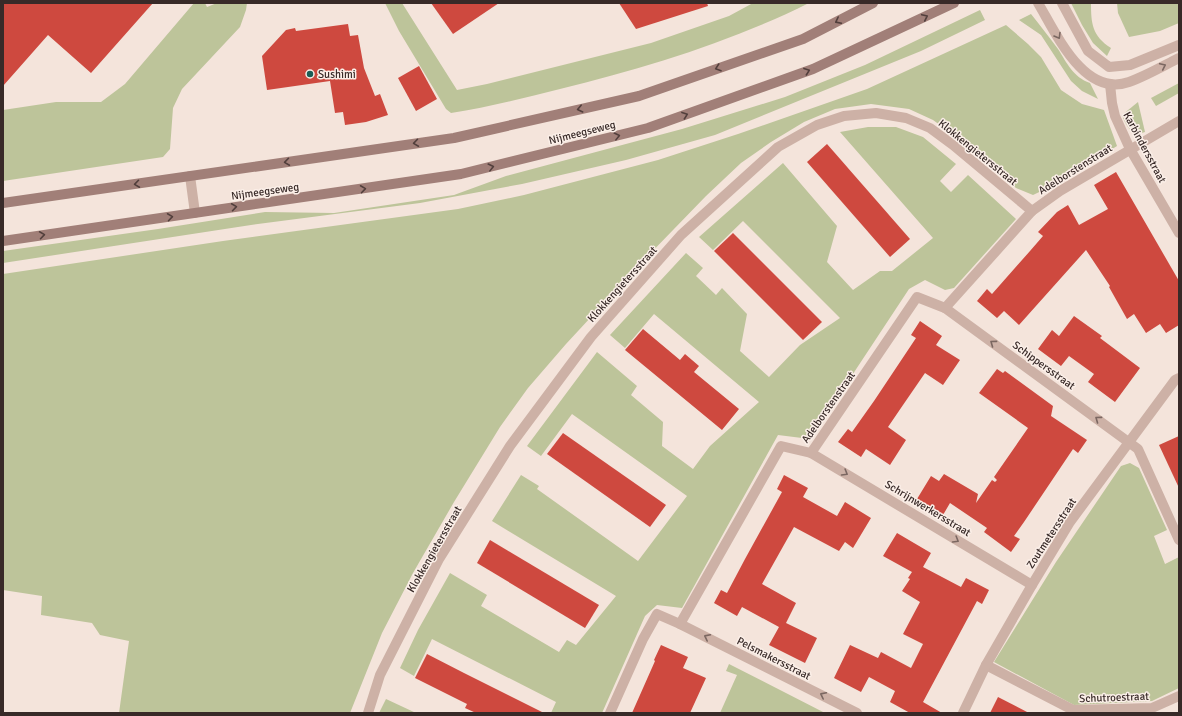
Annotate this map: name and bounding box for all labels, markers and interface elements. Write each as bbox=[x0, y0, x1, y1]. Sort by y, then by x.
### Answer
one-way arrow bbox=[921, 14, 929, 22]
one-way arrow bbox=[835, 16, 843, 23]
one-way arrow bbox=[1053, 32, 1061, 39]
one-way arrow bbox=[1159, 63, 1166, 71]
one-way arrow bbox=[714, 64, 721, 72]
one-way arrow bbox=[804, 67, 811, 76]
place label: Sushimi bbox=[318, 68, 356, 81]
marker: Sushimi bbox=[305, 69, 315, 79]
one-way arrow bbox=[577, 105, 583, 113]
street label: Karbindersstraat bbox=[1120, 109, 1169, 185]
one-way arrow bbox=[681, 111, 688, 119]
street label: Klokkengietersstraat bbox=[936, 117, 1020, 188]
street label: Nijmeegseweg bbox=[547, 118, 617, 147]
one-way arrow bbox=[614, 132, 620, 140]
one-way arrow bbox=[412, 138, 419, 147]
street label: Adelborstenstraat bbox=[1036, 141, 1115, 197]
one-way arrow bbox=[284, 157, 290, 166]
one-way arrow bbox=[487, 163, 494, 172]
one-way arrow bbox=[134, 179, 140, 188]
street label: Nijmeegseweg bbox=[230, 180, 300, 203]
one-way arrow bbox=[360, 185, 366, 194]
one-way arrow bbox=[231, 203, 237, 212]
one-way arrow bbox=[167, 213, 173, 222]
one-way arrow bbox=[39, 231, 45, 240]
street label: Klokkengietersstraat bbox=[585, 244, 660, 325]
street label: Schippersstraat bbox=[1010, 338, 1078, 392]
one-way arrow bbox=[990, 340, 997, 347]
street label: Adelborstenstraat bbox=[799, 369, 858, 446]
one-way arrow bbox=[1095, 417, 1102, 424]
one-way arrow bbox=[841, 468, 848, 475]
street label: Schrijnwerkersstraat bbox=[882, 478, 973, 539]
street label: Zoutmetersstraat bbox=[1024, 495, 1079, 571]
street label: Klokkengietersstraat bbox=[404, 504, 465, 595]
one-way arrow bbox=[952, 535, 959, 542]
one-way arrow bbox=[703, 634, 711, 642]
street label: Pelsmakersstraat bbox=[735, 634, 813, 683]
street label: Schutroestraat bbox=[1079, 690, 1149, 705]
one-way arrow bbox=[819, 693, 827, 700]

